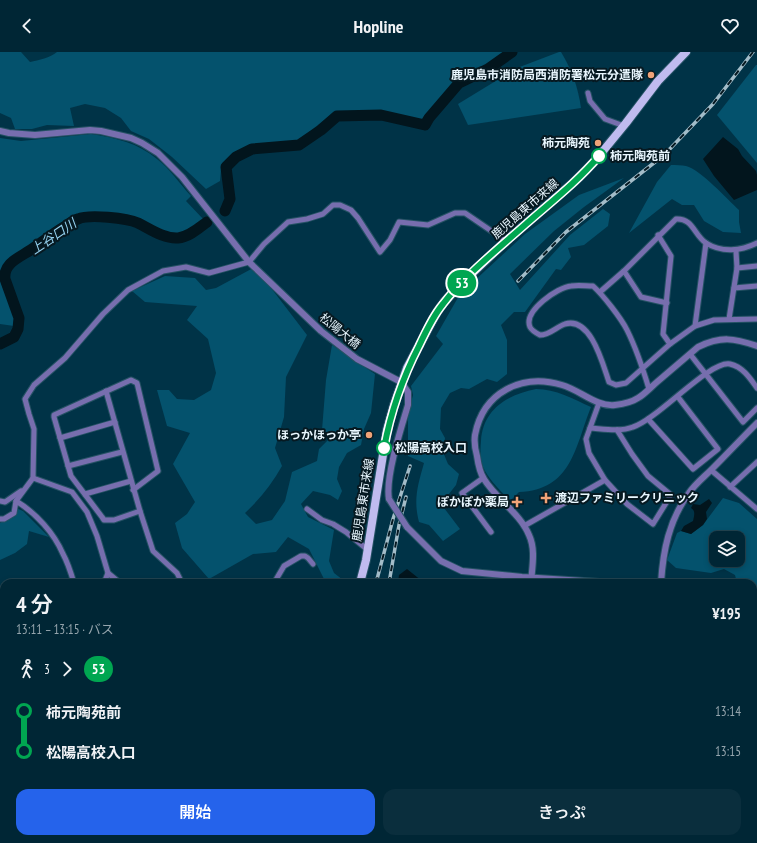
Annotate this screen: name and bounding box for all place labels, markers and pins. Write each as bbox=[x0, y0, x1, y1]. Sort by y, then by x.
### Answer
place label: 鹿児島市消防局西消防署松元分遣隊 bbox=[451, 67, 643, 82]
marker: 鹿児島市消防局西消防署松元分遣隊 bbox=[646, 70, 656, 80]
place label: 柿元陶苑 bbox=[542, 135, 590, 150]
marker: 柿元陶苑 bbox=[593, 138, 603, 148]
marker: 柿元陶苑前 bbox=[591, 148, 607, 164]
place label: 柿元陶苑前 bbox=[610, 148, 670, 163]
place label: ほっかほっか亭 bbox=[277, 427, 361, 442]
marker: ほっかほっか亭 bbox=[364, 430, 374, 440]
marker: 松陽高校入口 bbox=[376, 440, 392, 456]
place label: 松陽高校入口 bbox=[395, 440, 467, 455]
place label: 渡辺ファミリークリニック bbox=[555, 490, 699, 505]
marker: 渡辺ファミリークリニック bbox=[540, 492, 552, 504]
place label: ぽかぽか薬局 bbox=[437, 494, 509, 509]
marker: ぽかぽか薬局 bbox=[512, 497, 522, 507]

